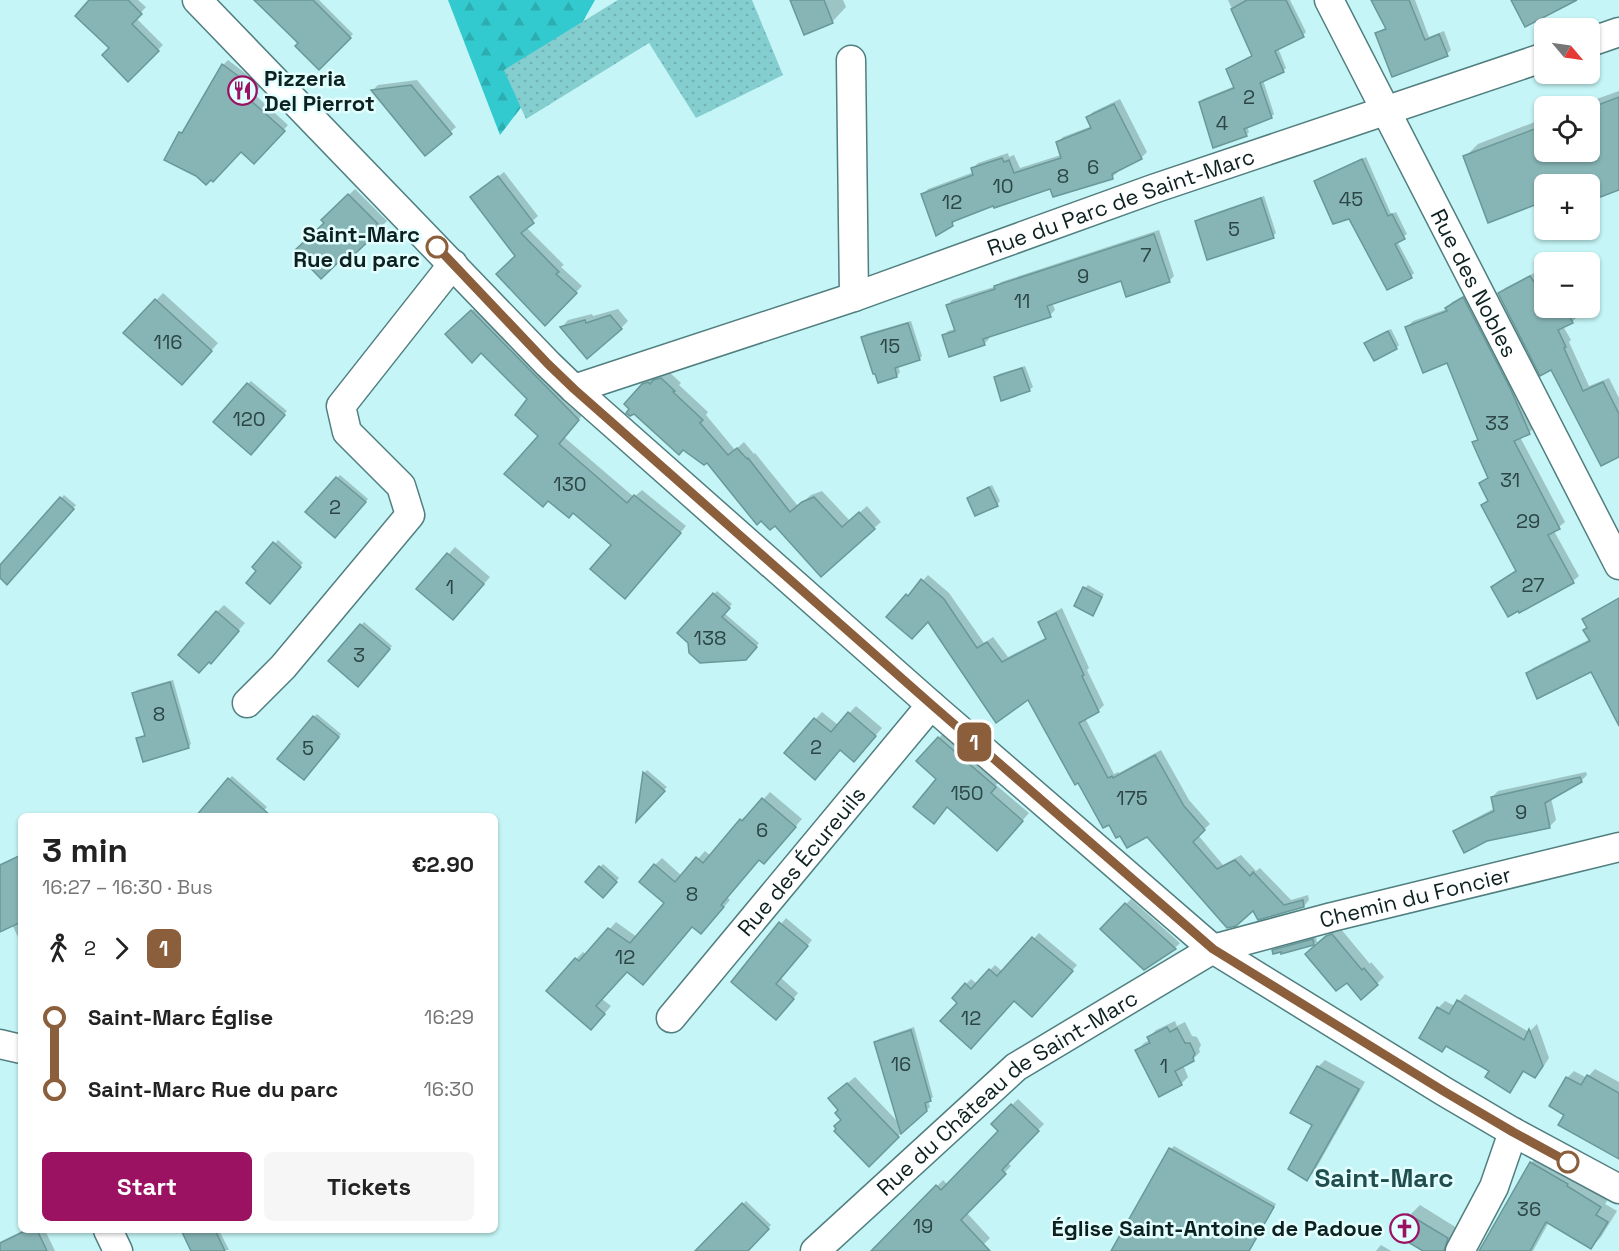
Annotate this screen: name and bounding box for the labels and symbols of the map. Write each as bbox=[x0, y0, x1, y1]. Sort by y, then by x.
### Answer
north arrow bbox=[1534, 18, 1600, 84]
place label: Pizzeria Del Pierrot bbox=[264, 64, 375, 117]
restaurant icon: Pizzeria Del Pierrot bbox=[227, 75, 259, 107]
house number: 2 bbox=[1243, 84, 1255, 110]
house number: 4 bbox=[1216, 110, 1228, 136]
street label: Rue du Parc de Saint-Marc bbox=[983, 142, 1258, 262]
house number: 6 bbox=[1087, 154, 1099, 180]
house number: 8 bbox=[1057, 163, 1069, 189]
house number: 10 bbox=[992, 173, 1014, 199]
house number: 45 bbox=[1339, 186, 1363, 212]
house number: 12 bbox=[942, 189, 962, 215]
street label: Rue des Nobles bbox=[1425, 204, 1524, 362]
house number: 5 bbox=[1228, 216, 1240, 242]
place label: Saint-Marc Rue du parc bbox=[293, 220, 420, 273]
marker: Saint-Marc Rue du parc bbox=[426, 236, 448, 258]
house number: 7 bbox=[1140, 242, 1152, 268]
house number: 9 bbox=[1077, 263, 1089, 289]
house number: 11 bbox=[1014, 288, 1030, 314]
house number: 116 bbox=[154, 329, 182, 355]
house number: 15 bbox=[880, 333, 900, 359]
house number: 120 bbox=[232, 406, 266, 432]
house number: 33 bbox=[1485, 410, 1509, 436]
house number: 31 bbox=[1500, 467, 1520, 493]
house number: 130 bbox=[553, 471, 587, 497]
house number: 2 bbox=[329, 494, 341, 520]
house number: 29 bbox=[1516, 508, 1540, 534]
house number: 27 bbox=[1521, 572, 1545, 598]
house number: 1 bbox=[446, 574, 454, 600]
house number: 138 bbox=[694, 625, 726, 651]
house number: 3 bbox=[353, 642, 365, 668]
house number: 8 bbox=[153, 701, 165, 727]
line badge: 1 bbox=[954, 722, 994, 762]
house number: 2 bbox=[810, 734, 822, 760]
house number: 5 bbox=[302, 735, 314, 761]
street label: Rue des Écureuils bbox=[731, 780, 872, 942]
house number: 150 bbox=[950, 780, 984, 806]
house number: 175 bbox=[1116, 785, 1148, 811]
house number: 9 bbox=[1515, 799, 1527, 825]
house number: 6 bbox=[756, 817, 768, 843]
street label: Chemin du Foncier bbox=[1316, 860, 1514, 934]
house number: 8 bbox=[686, 881, 698, 907]
house number: 12 bbox=[615, 944, 635, 970]
street label: Rue du Château de Saint-Marc bbox=[871, 983, 1143, 1202]
house number: 12 bbox=[961, 1005, 981, 1031]
house number: 16 bbox=[891, 1051, 911, 1077]
house number: 1 bbox=[1160, 1053, 1168, 1079]
unlabelled marker bbox=[1557, 1151, 1579, 1173]
district label: Saint-Marc bbox=[1315, 1161, 1453, 1195]
house number: 36 bbox=[1517, 1196, 1541, 1222]
church icon: Église Saint-Antoine de Padoue bbox=[1388, 1212, 1420, 1244]
house number: 19 bbox=[913, 1213, 933, 1239]
place label: Église Saint-Antoine de Padoue bbox=[1052, 1214, 1383, 1242]

